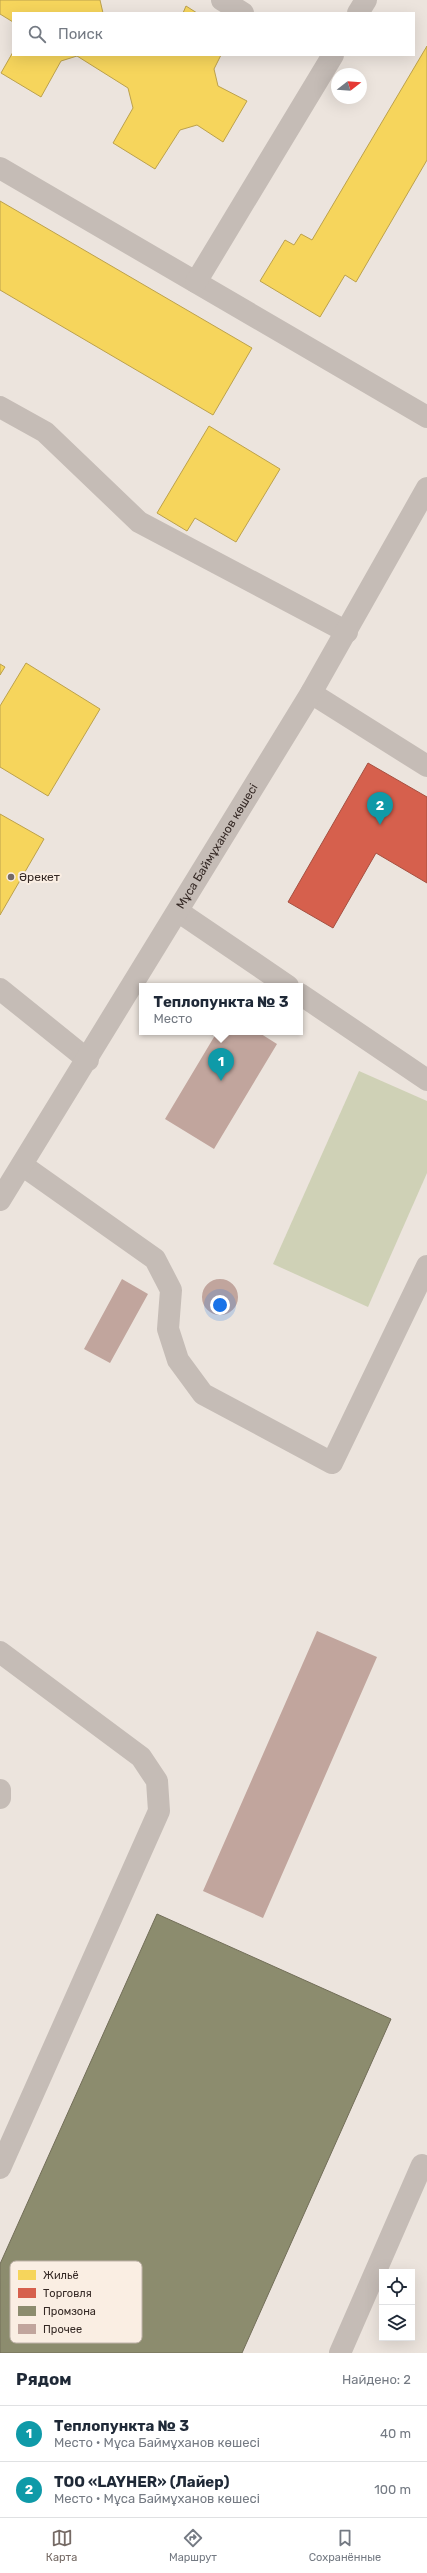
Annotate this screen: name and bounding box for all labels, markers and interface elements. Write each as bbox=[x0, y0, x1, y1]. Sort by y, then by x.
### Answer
search box bbox=[12, 12, 415, 56]
icon: search bbox=[26, 23, 48, 45]
text: Поиск bbox=[58, 25, 103, 43]
north arrow bbox=[331, 68, 367, 104]
street label: Мұса Баймұханов көшесі bbox=[173, 781, 261, 911]
pin: 2 bbox=[367, 792, 393, 825]
place label: Әрекет bbox=[19, 870, 60, 884]
marker: Әрекет bbox=[6, 872, 16, 882]
popup bbox=[139, 983, 303, 1035]
text: Теплопункта № 3 bbox=[153, 993, 289, 1011]
text: Место bbox=[153, 1011, 192, 1026]
pin: 1 bbox=[208, 1048, 234, 1081]
your location bbox=[210, 1295, 230, 1315]
legend bbox=[10, 2261, 142, 2343]
text: Жильё bbox=[43, 2269, 79, 2282]
map controls bbox=[379, 2269, 415, 2341]
button: locate bbox=[379, 2269, 415, 2305]
text: Торговля bbox=[43, 2287, 92, 2300]
text: Промзона bbox=[43, 2305, 96, 2318]
button: layers bbox=[379, 2305, 415, 2341]
text: Прочее bbox=[43, 2323, 82, 2336]
text: Рядом bbox=[16, 2369, 72, 2389]
text: Найдено: 2 bbox=[342, 2372, 411, 2387]
text: Теплопункта № 3 bbox=[54, 2417, 189, 2435]
text: 1 bbox=[26, 2426, 32, 2441]
text: 40 m bbox=[380, 2426, 411, 2441]
text: Место · Мұса Баймұханов көшесі bbox=[54, 2435, 260, 2450]
text: ТОО «LAYHER» (Лайер) bbox=[54, 2473, 229, 2491]
text: 2 bbox=[25, 2482, 33, 2497]
text: 100 m bbox=[374, 2482, 411, 2497]
text: Место · Мұса Баймұханов көшесі bbox=[54, 2491, 260, 2506]
tab: Карта bbox=[46, 2527, 77, 2564]
tab: Маршрут bbox=[169, 2527, 217, 2564]
tab: Сохранённые bbox=[309, 2527, 381, 2564]

